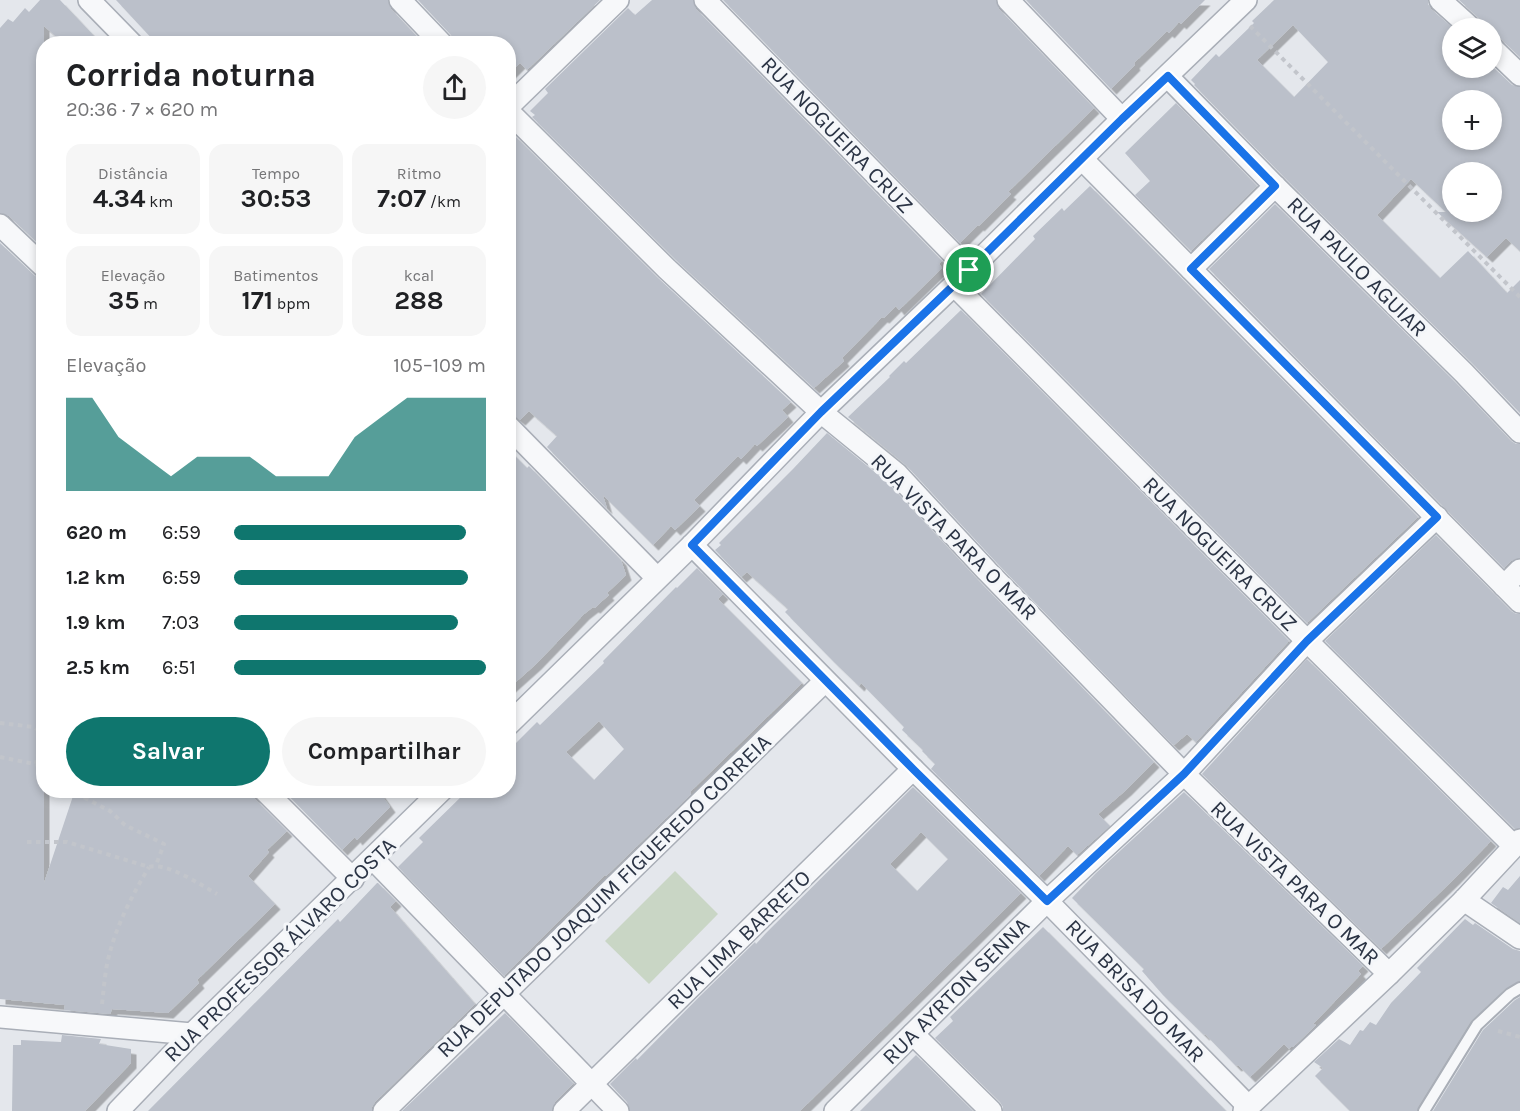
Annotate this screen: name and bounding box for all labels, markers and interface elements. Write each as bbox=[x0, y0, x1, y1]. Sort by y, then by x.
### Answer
map controls bbox=[1442, 18, 1502, 222]
button: layers bbox=[1442, 18, 1502, 78]
street label: RUA NOGUEIRA CRUZ bbox=[756, 51, 918, 219]
text: Corrida noturna bbox=[66, 56, 316, 94]
button: share bbox=[423, 56, 486, 119]
button: + bbox=[1442, 90, 1502, 150]
text: 20:36 · 7 × 620 m bbox=[66, 98, 218, 121]
button: − bbox=[1442, 162, 1502, 222]
text: Distância bbox=[98, 164, 168, 183]
text: Tempo bbox=[252, 164, 300, 183]
text: Ritmo bbox=[397, 164, 441, 183]
text: 4.34 bbox=[93, 183, 145, 214]
text: 30:53 bbox=[241, 183, 311, 214]
text: 7:07 bbox=[377, 183, 426, 214]
text: km bbox=[145, 192, 173, 211]
text: /km bbox=[426, 192, 461, 211]
street label: RUA PAULO AGUIAR bbox=[1282, 192, 1432, 342]
pin bbox=[943, 244, 994, 295]
icon: arrive bbox=[952, 253, 985, 286]
text: Elevação bbox=[101, 266, 165, 285]
text: Batimentos bbox=[233, 266, 319, 285]
text: kcal bbox=[404, 266, 434, 285]
text: 35 bbox=[108, 285, 139, 316]
text: 171 bbox=[241, 285, 273, 316]
text: 288 bbox=[394, 285, 444, 316]
text: m bbox=[139, 294, 158, 313]
text: bpm bbox=[273, 294, 311, 313]
text: Elevação bbox=[66, 354, 146, 377]
text: 105–109 m bbox=[393, 354, 486, 377]
street label: RUA VISTA PARA O MAR bbox=[865, 448, 1043, 626]
street label: RUA NOGUEIRA CRUZ bbox=[1137, 471, 1303, 637]
text: 620 m bbox=[66, 521, 127, 544]
text: 6:59 bbox=[162, 521, 201, 544]
text: 1.2 km bbox=[66, 566, 125, 589]
text: 6:59 bbox=[162, 566, 201, 589]
text: 1.9 km bbox=[66, 611, 126, 634]
text: 7:03 bbox=[162, 611, 200, 634]
text: 2.5 km bbox=[66, 656, 130, 679]
text: 6:51 bbox=[162, 656, 196, 679]
button: Salvar bbox=[66, 717, 270, 786]
button: Compartilhar bbox=[282, 717, 486, 786]
street label: RUA DEPUTADO JOAQUIM FIGUEREDO CORREIA bbox=[432, 729, 777, 1063]
street label: RUA VISTA PARA O MAR bbox=[1205, 796, 1385, 970]
street label: RUA PROFESSOR ÁLVARO COSTA bbox=[158, 831, 401, 1068]
street label: RUA LIMA BARRETO bbox=[662, 865, 816, 1015]
street label: RUA AYRTON SENNA bbox=[877, 912, 1035, 1070]
street label: RUA BRISA DO MAR bbox=[1060, 914, 1210, 1068]

